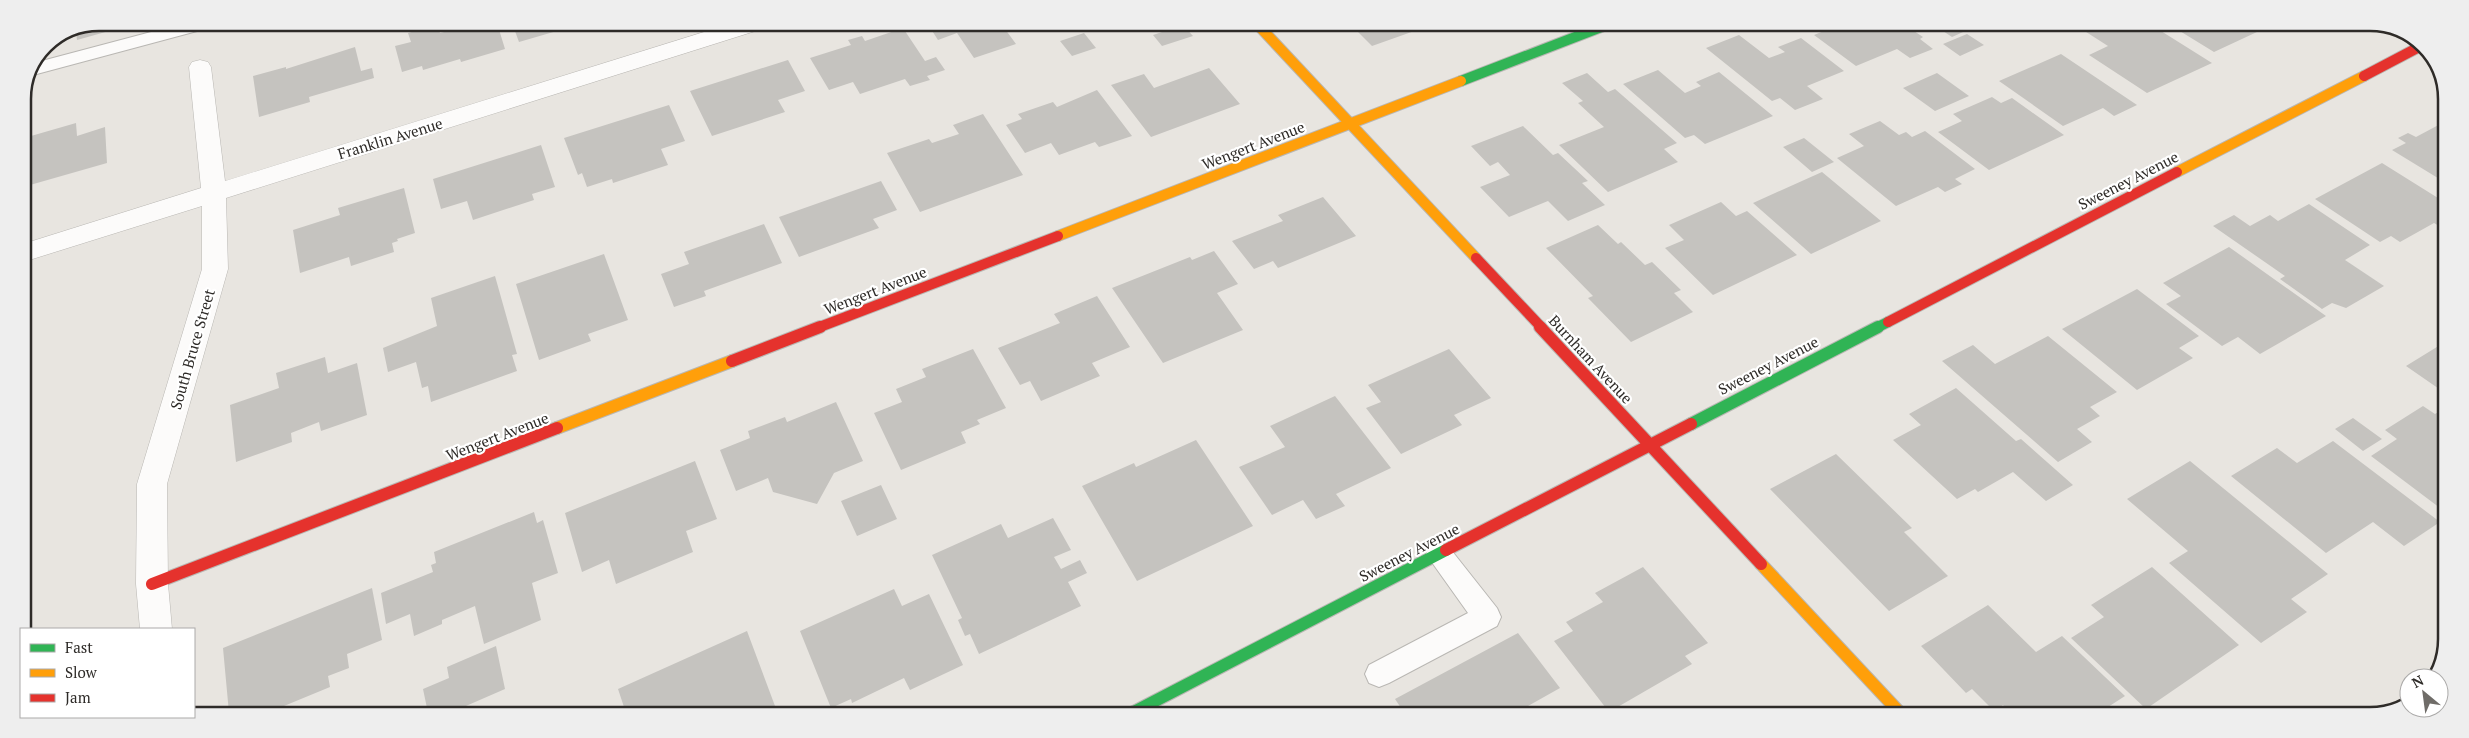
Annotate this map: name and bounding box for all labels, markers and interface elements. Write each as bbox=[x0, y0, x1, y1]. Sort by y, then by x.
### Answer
street label: Franklin Avenue bbox=[335, 113, 445, 163]
street label: Wengert Avenue bbox=[1199, 116, 1307, 174]
street label: Sweeney Avenue bbox=[2074, 146, 2182, 214]
street label: Wengert Avenue bbox=[821, 261, 929, 319]
street label: South Bruce Street bbox=[165, 286, 219, 412]
street label: Burnham Avenue bbox=[1545, 310, 1637, 408]
street label: Sweeney Avenue bbox=[1714, 331, 1822, 399]
street label: Wengert Avenue bbox=[443, 407, 551, 465]
street label: Sweeney Avenue bbox=[1355, 518, 1463, 586]
legend bbox=[20, 628, 195, 718]
text: Fast bbox=[65, 637, 93, 657]
text: Slow bbox=[65, 662, 98, 682]
north arrow bbox=[2399, 668, 2449, 718]
text: N bbox=[2408, 670, 2427, 692]
text: Jam bbox=[65, 687, 91, 707]

